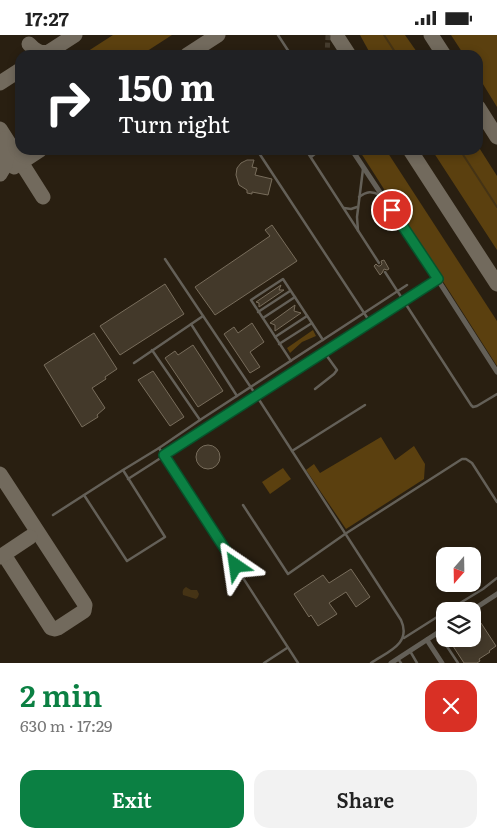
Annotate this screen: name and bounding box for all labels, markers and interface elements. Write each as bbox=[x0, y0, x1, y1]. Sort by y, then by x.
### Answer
text: 17:27 bbox=[25, 4, 69, 32]
text: 150 m bbox=[118, 60, 215, 112]
icon: right bbox=[35, 70, 100, 135]
text: Turn right bbox=[118, 107, 230, 140]
pin bbox=[371, 189, 413, 231]
icon: arrive bbox=[378, 196, 406, 224]
position arrow bbox=[209, 539, 261, 591]
north arrow bbox=[436, 547, 481, 593]
map controls bbox=[436, 547, 481, 647]
button: layers bbox=[436, 602, 481, 647]
text: 2 min bbox=[20, 672, 102, 716]
button: close bbox=[425, 680, 477, 732]
text: 630 m · 17:29 bbox=[20, 713, 112, 737]
button: Exit bbox=[20, 770, 244, 828]
button: Share bbox=[254, 770, 477, 828]

